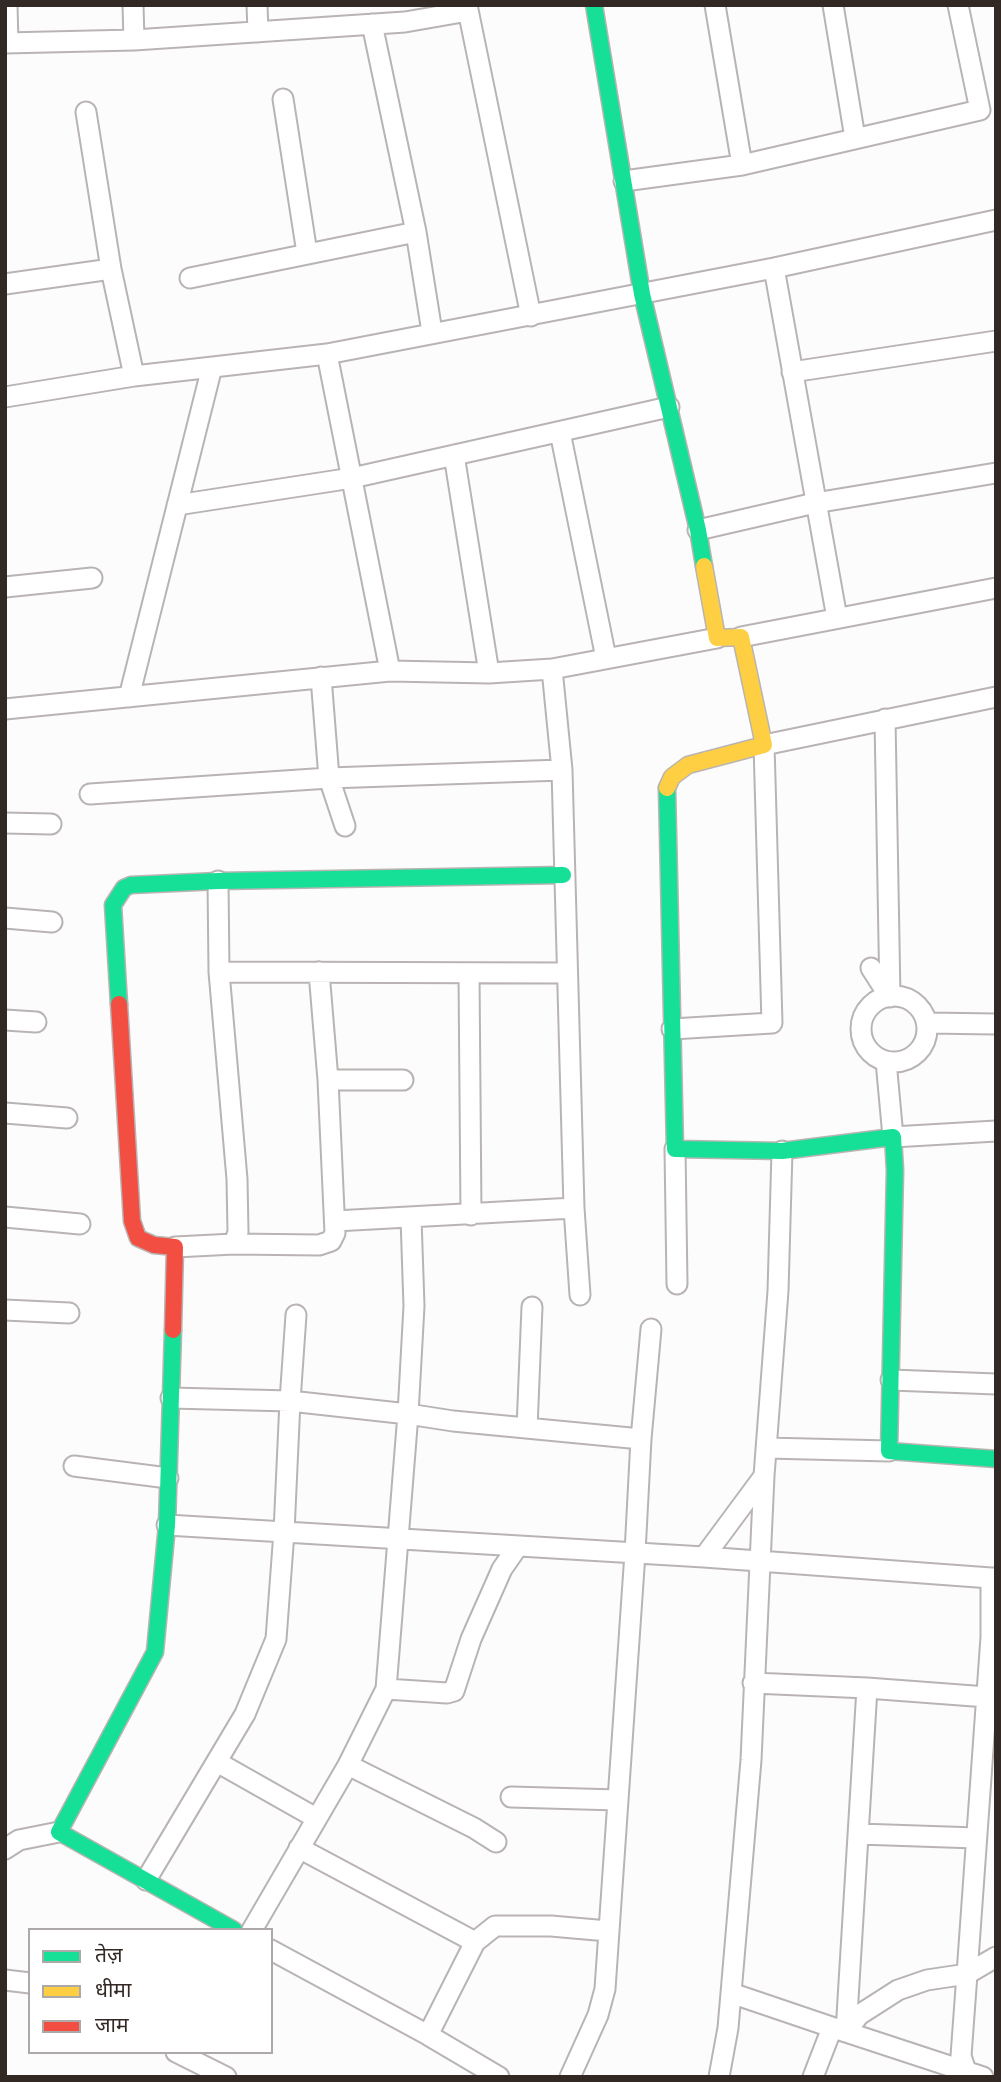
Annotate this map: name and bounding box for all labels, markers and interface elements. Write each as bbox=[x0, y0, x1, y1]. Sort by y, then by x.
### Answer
legend bbox=[28, 1928, 273, 2054]
text: तेज़ bbox=[95, 1942, 123, 1967]
text: धीमा bbox=[95, 1977, 131, 2002]
text: जाम bbox=[95, 2012, 129, 2037]

